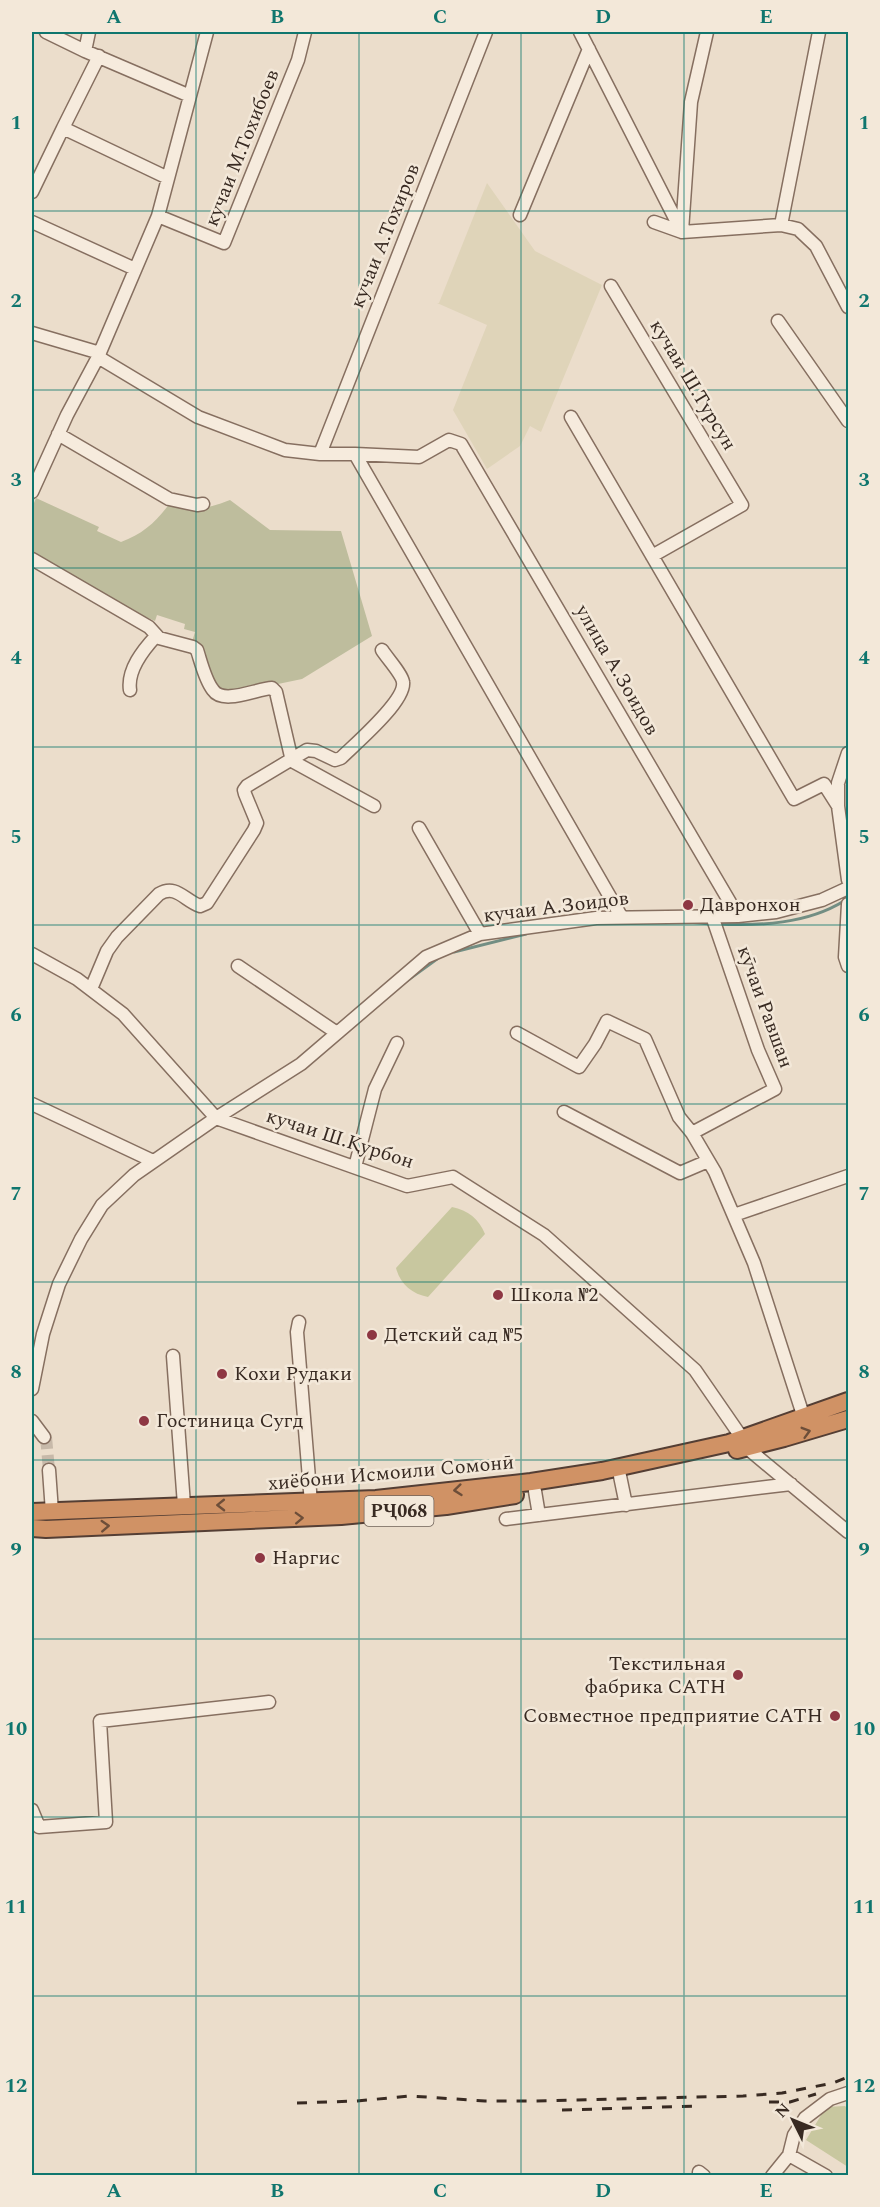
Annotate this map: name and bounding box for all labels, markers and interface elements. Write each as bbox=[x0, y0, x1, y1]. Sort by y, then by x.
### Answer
text: A bbox=[106, 2, 122, 32]
text: B bbox=[270, 2, 284, 32]
text: C bbox=[433, 2, 447, 32]
text: D bbox=[595, 2, 611, 32]
text: E bbox=[759, 2, 773, 32]
street label: кучаи М.Тохибоев bbox=[197, 65, 287, 231]
text: 1 bbox=[10, 108, 22, 138]
text: 1 bbox=[858, 108, 870, 138]
street label: кучаи А.Тохиров bbox=[342, 159, 428, 313]
text: 2 bbox=[10, 286, 22, 316]
text: 2 bbox=[858, 286, 870, 316]
street label: кучаи Ш.Турсун bbox=[642, 314, 744, 456]
text: 3 bbox=[10, 465, 22, 495]
text: 3 bbox=[858, 465, 870, 495]
street label: улица А.Зоидов bbox=[567, 598, 667, 741]
text: 4 bbox=[10, 643, 22, 673]
text: 4 bbox=[858, 643, 870, 673]
text: 5 bbox=[10, 822, 22, 852]
text: 5 bbox=[858, 822, 870, 852]
street label: кучаи А.Зоидов bbox=[482, 883, 630, 931]
place label: Давронхон bbox=[700, 890, 801, 920]
marker: Давронхон bbox=[681, 898, 695, 912]
street label: кӯчаи Равшан bbox=[729, 942, 801, 1072]
text: 6 bbox=[10, 1000, 22, 1030]
text: 6 bbox=[858, 1000, 870, 1030]
street label: кучаи Ш.Қурбон bbox=[262, 1101, 418, 1177]
text: 7 bbox=[10, 1179, 22, 1209]
text: 7 bbox=[858, 1179, 870, 1209]
place label: Школа №2 bbox=[510, 1280, 598, 1310]
marker: Школа №2 bbox=[491, 1288, 505, 1302]
place label: Детский сад №5 bbox=[384, 1320, 523, 1350]
marker: Детский сад №5 bbox=[365, 1328, 379, 1342]
text: 8 bbox=[10, 1357, 22, 1387]
text: 8 bbox=[858, 1357, 870, 1387]
place label: Кохи Рудаки bbox=[234, 1359, 352, 1389]
marker: Кохи Рудаки bbox=[215, 1367, 229, 1381]
place label: Гостиница Сугд bbox=[156, 1406, 303, 1436]
marker: Гостиница Сугд bbox=[137, 1414, 151, 1428]
one-way arrow bbox=[800, 1427, 811, 1439]
street label: хиёбони Исмоили Сомонӣ bbox=[267, 1447, 515, 1499]
one-way arrow bbox=[453, 1483, 462, 1496]
road number: РҶ068 bbox=[364, 1496, 434, 1526]
one-way arrow bbox=[217, 1498, 226, 1511]
one-way arrow bbox=[295, 1511, 304, 1524]
one-way arrow bbox=[100, 1520, 109, 1533]
text: 9 bbox=[10, 1535, 22, 1565]
text: 9 bbox=[858, 1535, 870, 1565]
place label: Наргис bbox=[272, 1543, 340, 1573]
marker: Наргис bbox=[253, 1551, 267, 1565]
place label: Текстильная фабрика САТН bbox=[585, 1649, 726, 1702]
marker: Текстильная фабрика САТН bbox=[731, 1668, 745, 1682]
place label: Совместное предприятие CATH bbox=[523, 1701, 823, 1731]
marker: Совместное предприятие CATH bbox=[828, 1709, 842, 1723]
text: 10 bbox=[5, 1714, 27, 1744]
text: 10 bbox=[853, 1714, 875, 1744]
text: 11 bbox=[5, 1892, 27, 1922]
text: 11 bbox=[853, 1892, 875, 1922]
text: 12 bbox=[5, 2071, 27, 2101]
text: 12 bbox=[853, 2071, 875, 2101]
north arrow bbox=[763, 2090, 823, 2150]
text: N bbox=[770, 2097, 796, 2123]
text: A bbox=[106, 2176, 122, 2206]
text: B bbox=[270, 2176, 284, 2206]
text: C bbox=[433, 2176, 447, 2206]
text: D bbox=[595, 2176, 611, 2206]
text: E bbox=[759, 2176, 773, 2206]

